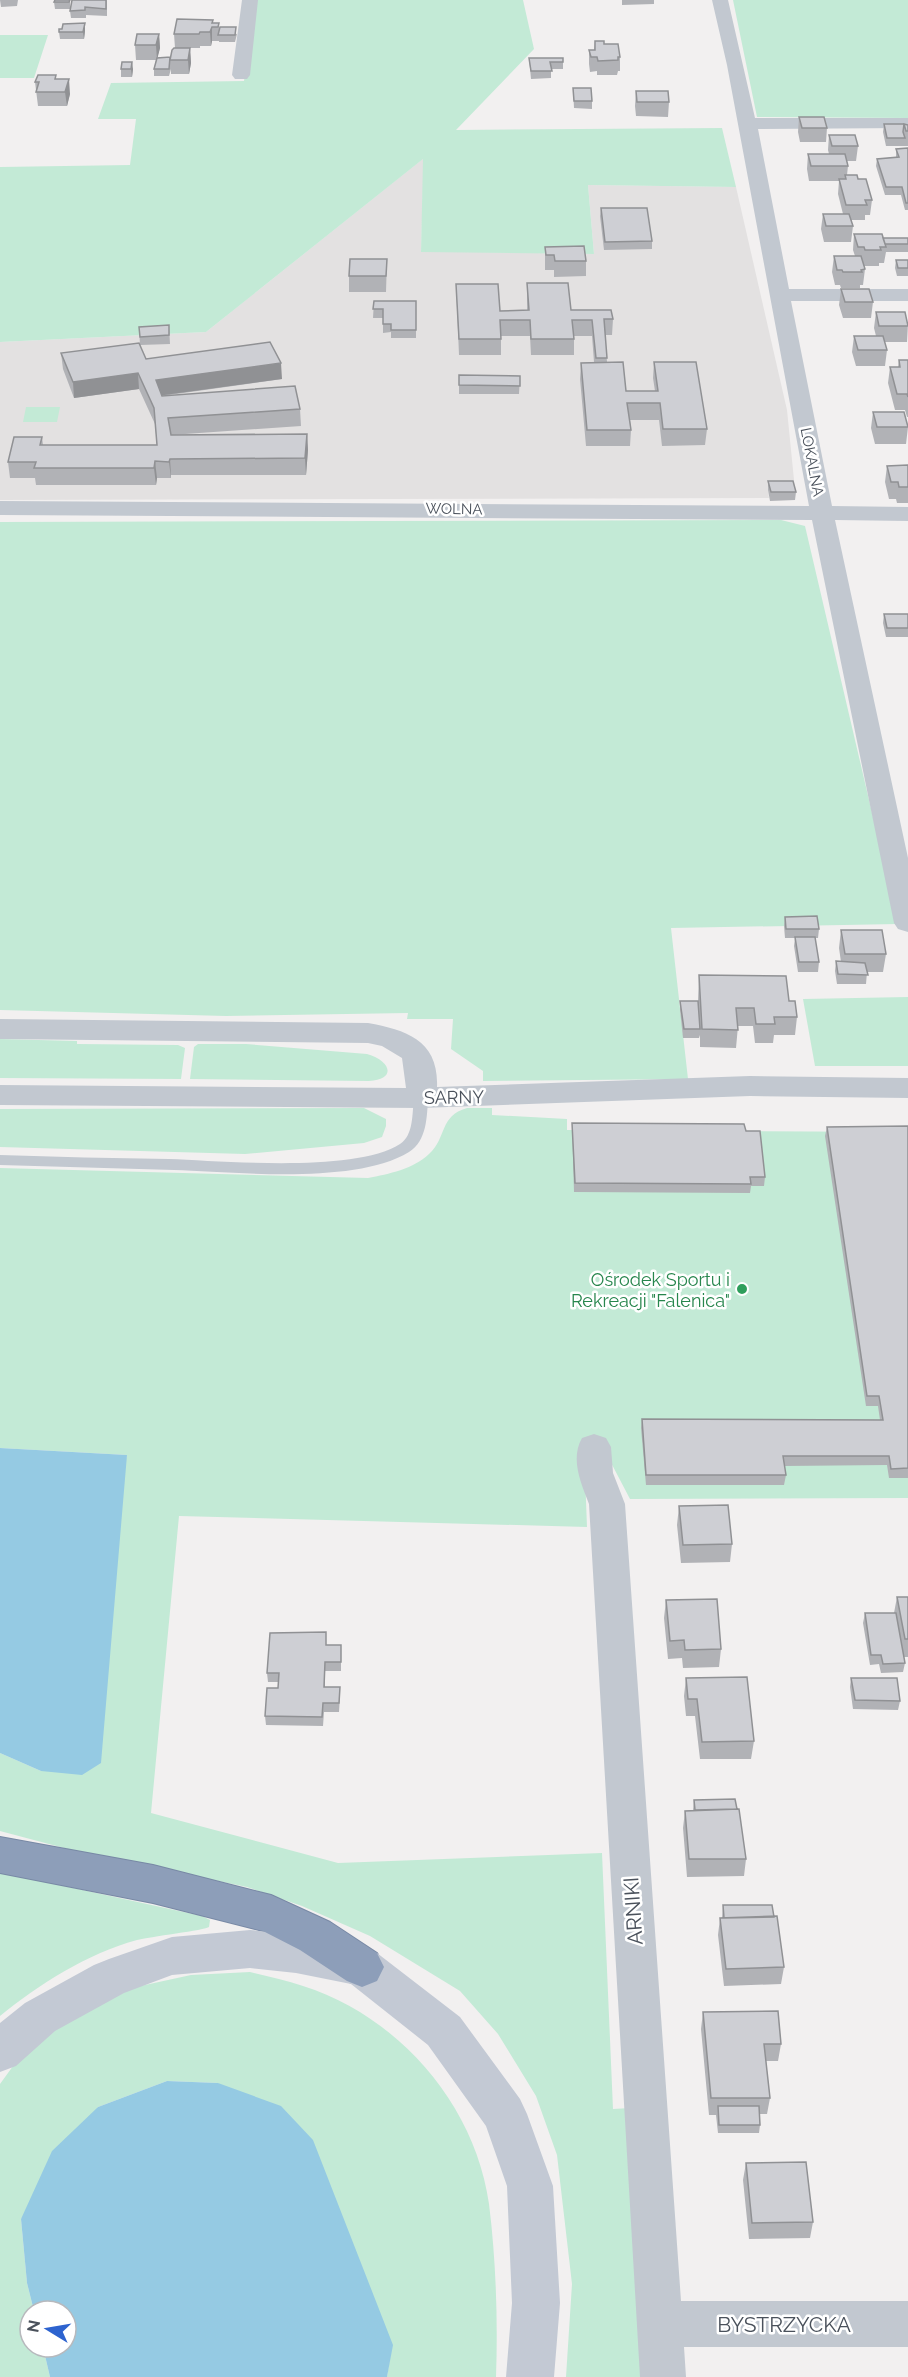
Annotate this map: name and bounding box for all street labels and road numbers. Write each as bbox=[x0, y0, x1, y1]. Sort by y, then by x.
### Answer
street label: LOKALNA bbox=[797, 426, 827, 498]
street label: WOLNA bbox=[425, 500, 483, 518]
street label: SARNY bbox=[424, 1086, 485, 1108]
street label: ARNIKI bbox=[618, 1876, 648, 1946]
street label: BYSTRZYCKA bbox=[717, 2312, 851, 2337]

